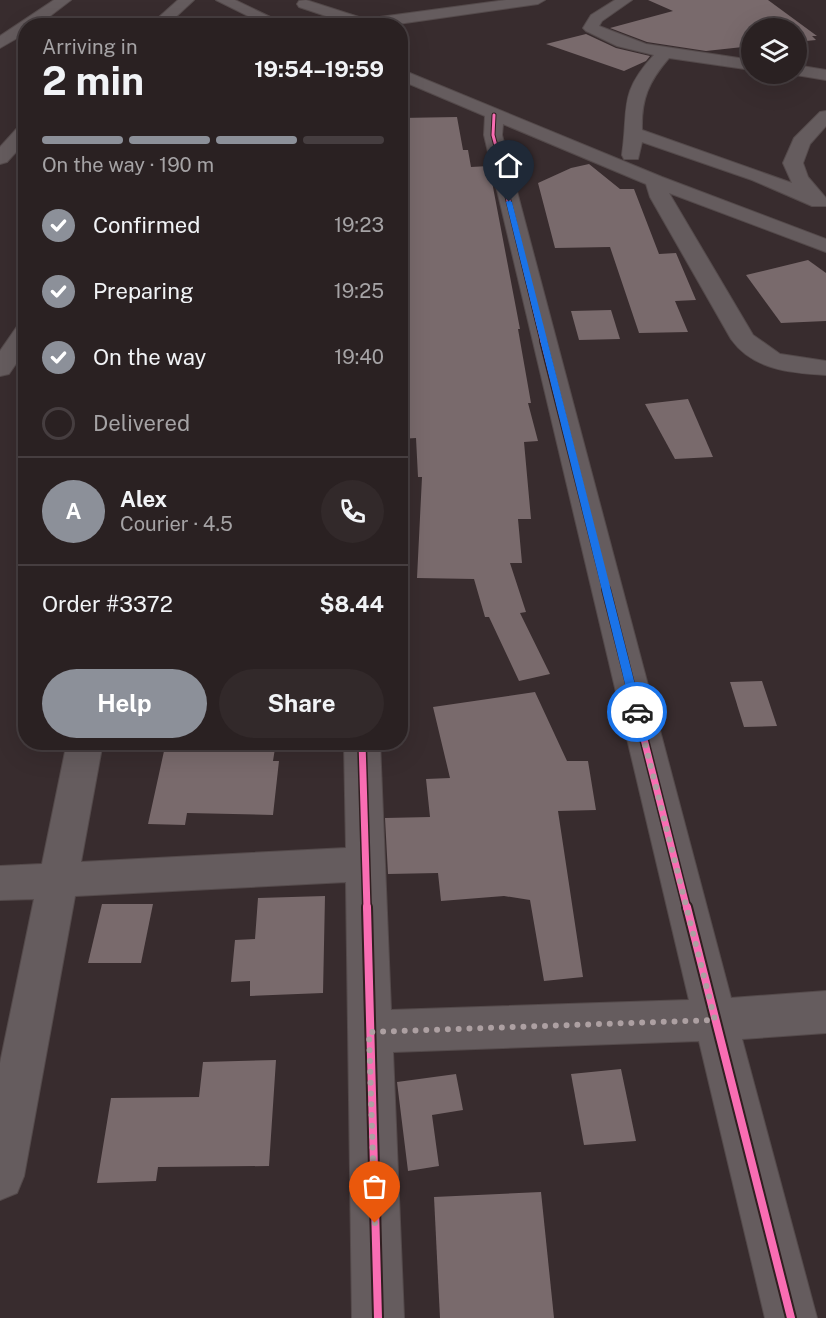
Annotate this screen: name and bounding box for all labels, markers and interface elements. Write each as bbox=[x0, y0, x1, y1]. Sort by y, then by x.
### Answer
map controls bbox=[741, 18, 807, 84]
button: layers bbox=[741, 18, 807, 84]
text: Arriving in bbox=[42, 35, 137, 59]
text: 19:54–19:59 bbox=[254, 56, 384, 82]
text: 2 min bbox=[42, 58, 144, 104]
pin bbox=[483, 140, 534, 202]
icon: home bbox=[492, 149, 525, 182]
text: On the way · 190 m bbox=[42, 153, 214, 177]
icon: check bbox=[42, 209, 75, 242]
text: Confirmed bbox=[93, 212, 200, 238]
text: 19:23 bbox=[334, 213, 384, 237]
icon: check bbox=[42, 275, 75, 308]
text: Preparing bbox=[93, 278, 194, 304]
text: 19:25 bbox=[334, 279, 384, 303]
icon: check bbox=[42, 341, 75, 374]
text: On the way bbox=[93, 344, 206, 370]
text: 19:40 bbox=[334, 345, 384, 369]
text: Delivered bbox=[93, 410, 190, 436]
button: phone bbox=[321, 480, 384, 543]
text: Alex bbox=[120, 486, 167, 512]
text: A bbox=[66, 498, 81, 524]
text: Courier · 4.5 bbox=[120, 512, 233, 536]
text: Order #3372 bbox=[42, 591, 173, 617]
text: $8.44 bbox=[320, 591, 384, 617]
button: Help bbox=[42, 669, 207, 738]
button: Share bbox=[219, 669, 384, 738]
courier bbox=[607, 682, 667, 742]
icon: car bbox=[621, 696, 654, 729]
pin bbox=[349, 1161, 400, 1223]
icon: bag bbox=[358, 1170, 391, 1203]

